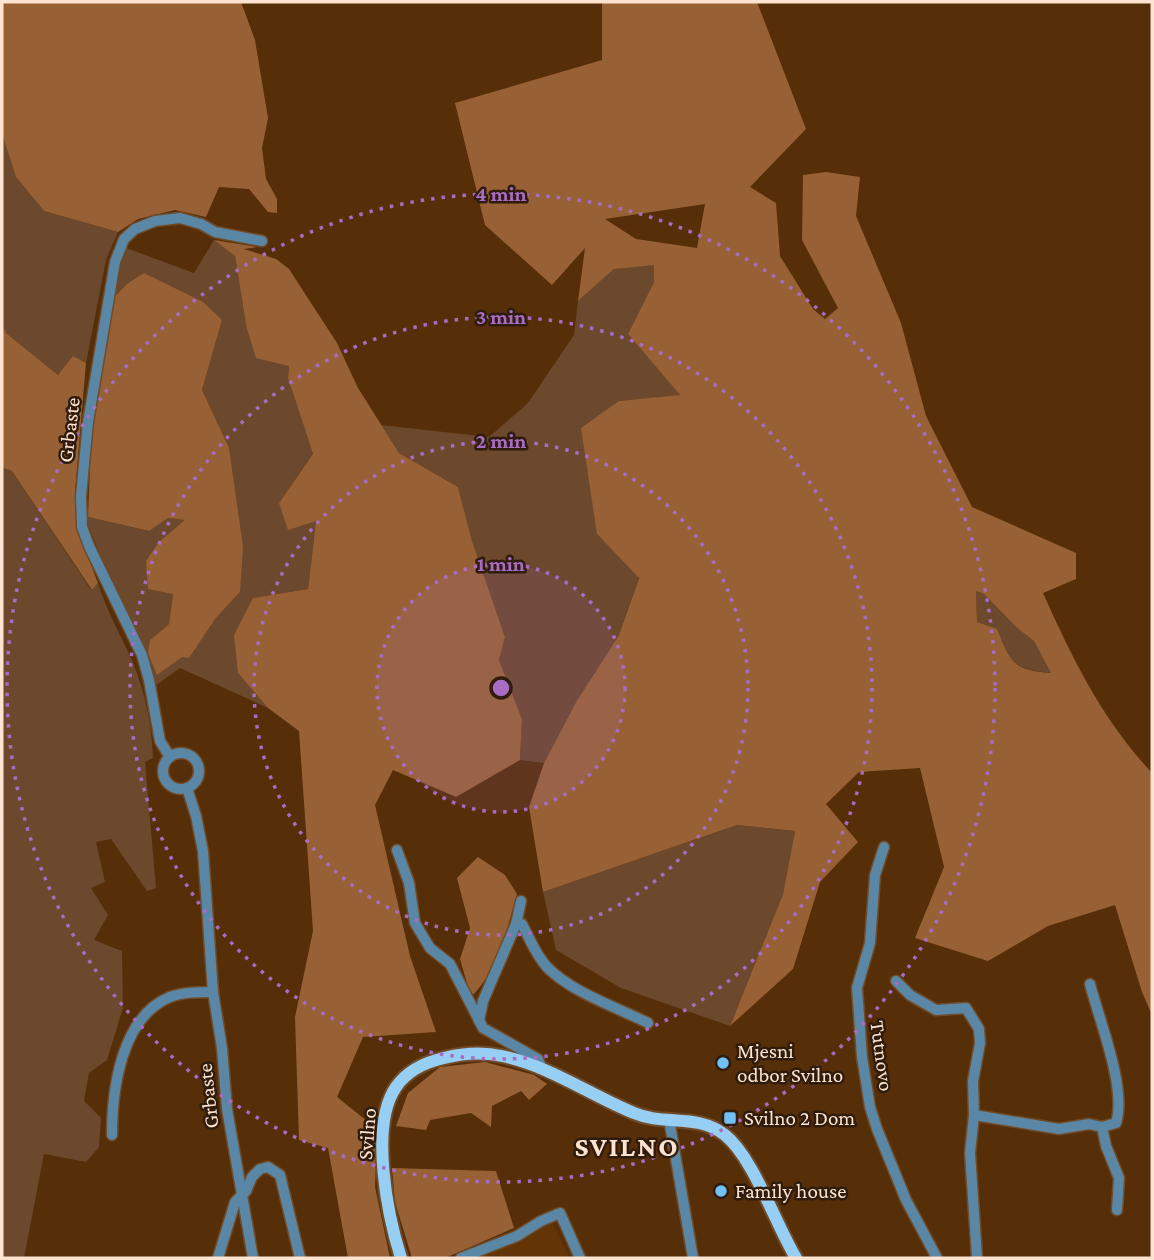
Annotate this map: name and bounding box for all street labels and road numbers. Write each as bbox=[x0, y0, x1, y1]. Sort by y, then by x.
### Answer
street label: Grbaste bbox=[53, 396, 85, 464]
street label: Tutnovo bbox=[865, 1019, 899, 1093]
street label: Grbaste bbox=[193, 1062, 223, 1130]
street label: Svilno bbox=[353, 1107, 381, 1161]

